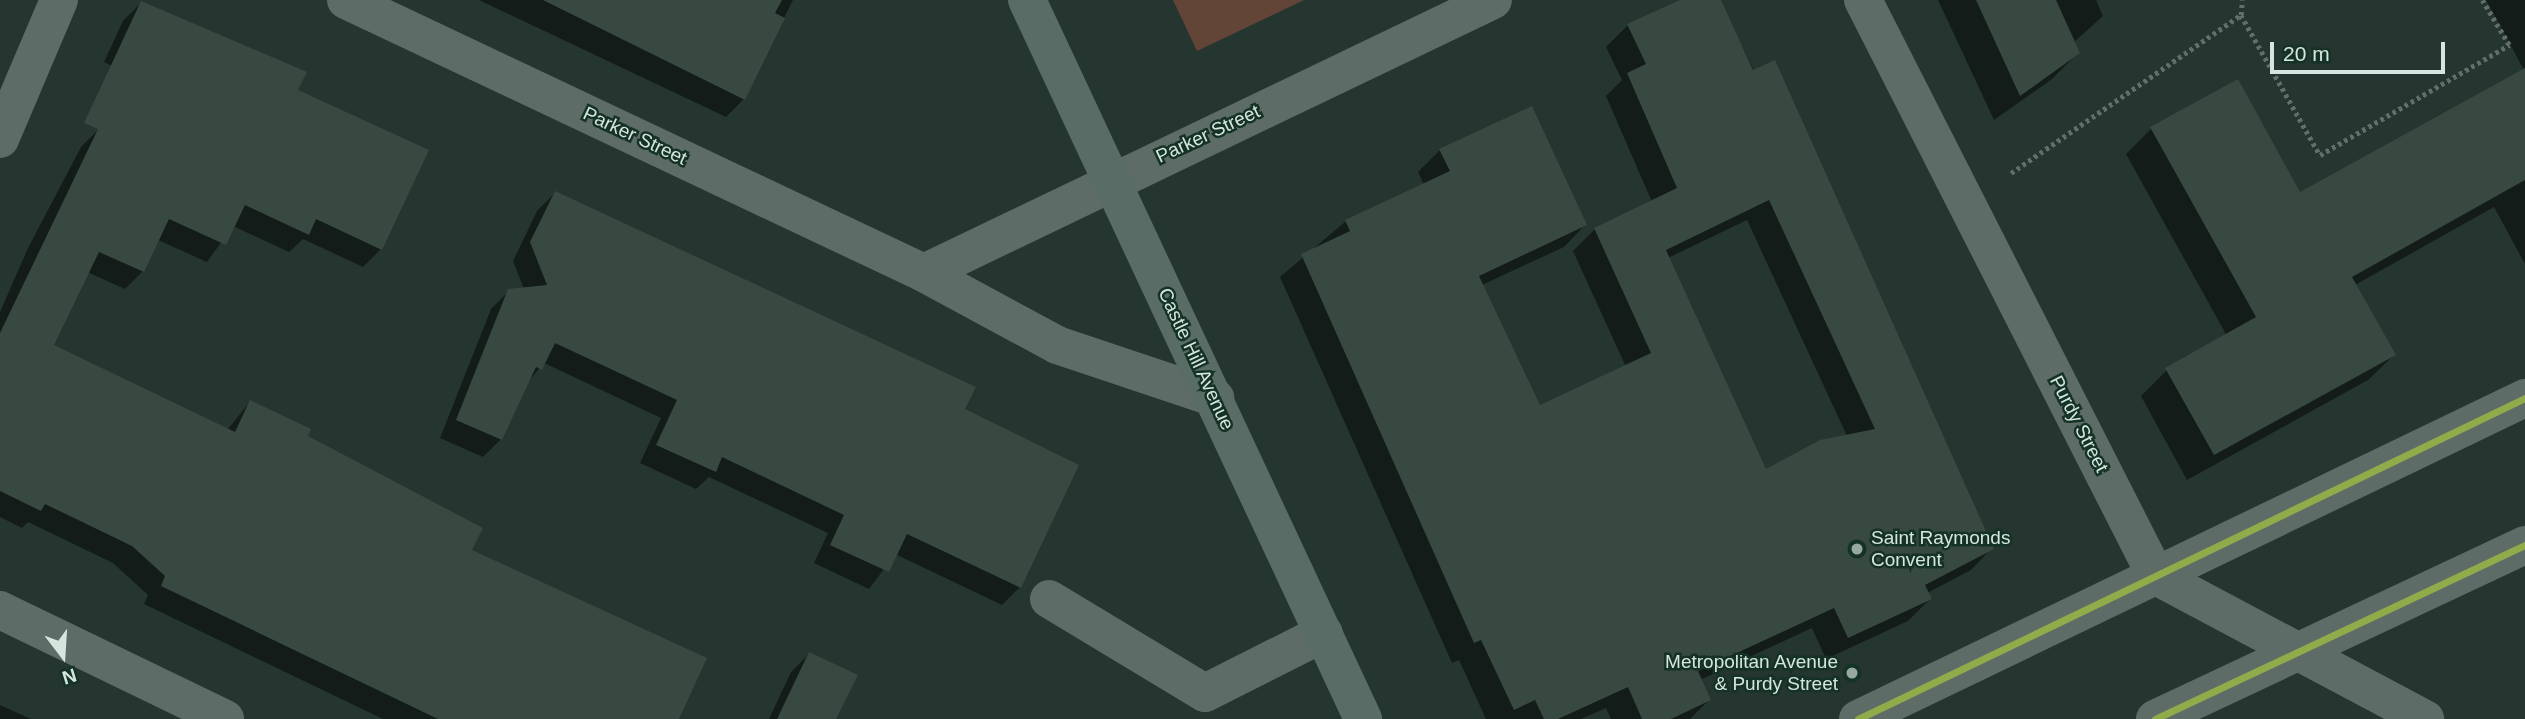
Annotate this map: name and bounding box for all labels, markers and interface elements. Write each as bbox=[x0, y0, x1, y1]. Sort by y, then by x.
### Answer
scale bar bbox=[2273, 28, 2448, 72]
text: 20 m bbox=[2283, 42, 2330, 65]
street label: Parker Street bbox=[1152, 100, 1264, 168]
street label: Parker Street bbox=[579, 102, 691, 170]
street label: Castle Hill Avenue bbox=[1153, 284, 1239, 434]
street label: Purdy Street bbox=[2045, 372, 2113, 476]
place label: Saint Raymonds Convent bbox=[1871, 527, 2010, 571]
marker: Saint Raymonds Convent bbox=[1849, 541, 1865, 557]
north arrow bbox=[28, 621, 98, 691]
place label: Metropolitan Avenue & Purdy Street bbox=[1664, 651, 1838, 695]
text: N bbox=[60, 665, 79, 689]
marker: Metropolitan Avenue & Purdy Street bbox=[1844, 665, 1860, 681]

